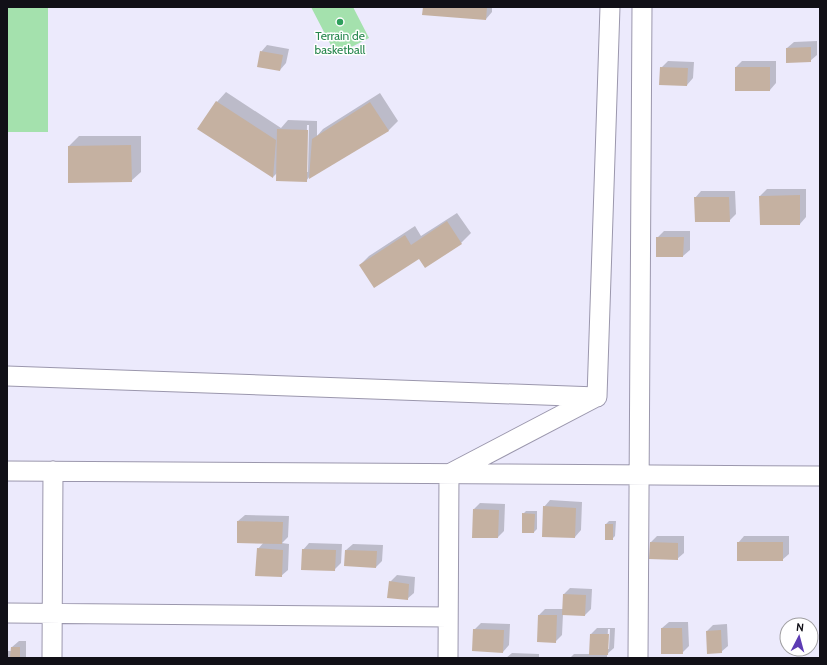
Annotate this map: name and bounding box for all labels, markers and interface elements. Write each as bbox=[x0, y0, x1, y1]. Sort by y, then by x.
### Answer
marker: Terrain de basketball bbox=[335, 17, 345, 27]
place label: Terrain de basketball bbox=[315, 28, 366, 57]
north arrow bbox=[779, 617, 819, 657]
text: N bbox=[795, 620, 805, 634]

